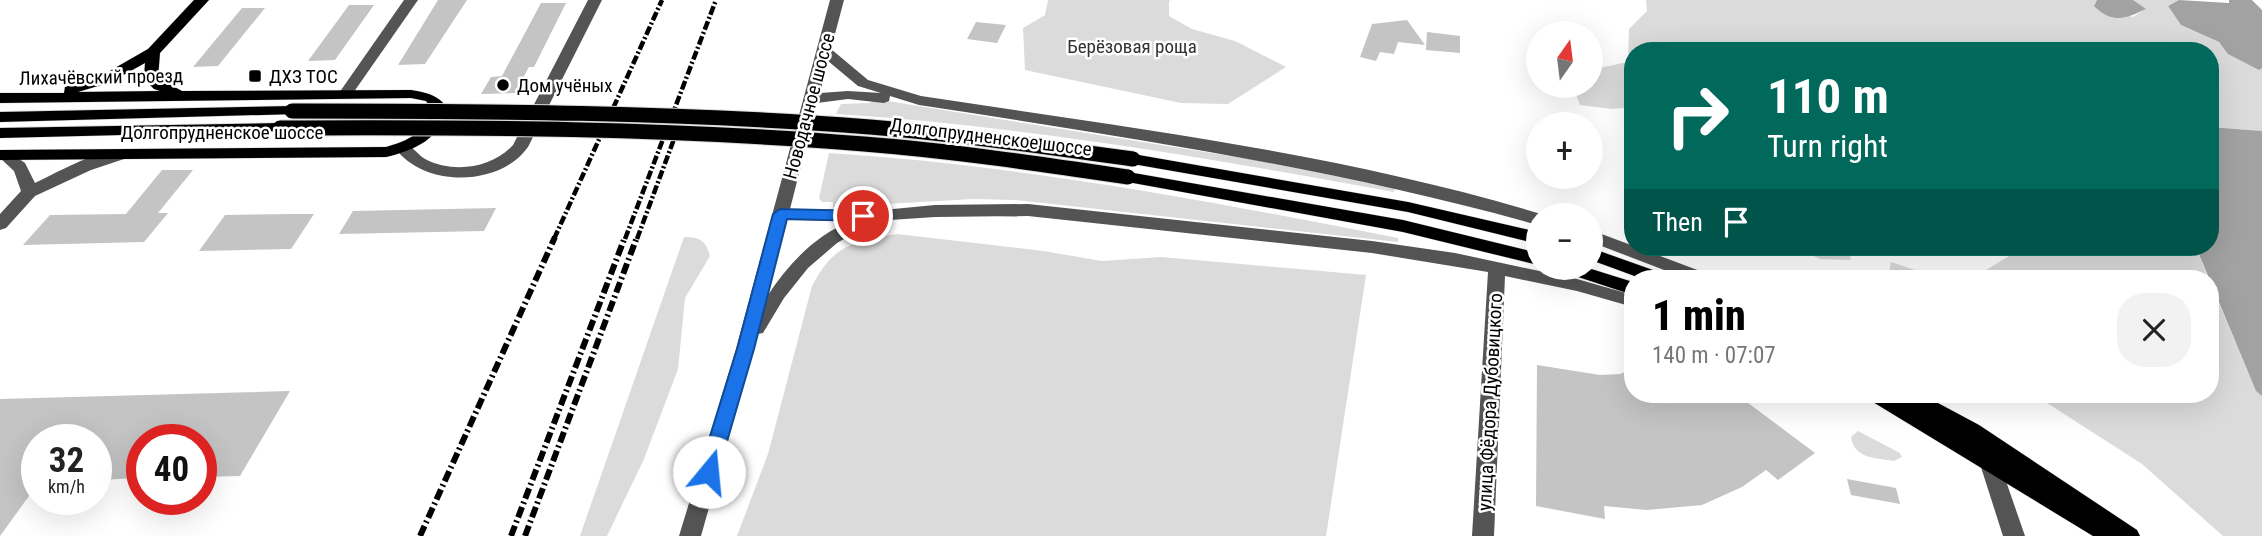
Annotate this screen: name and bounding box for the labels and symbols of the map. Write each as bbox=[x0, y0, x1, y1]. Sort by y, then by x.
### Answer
north arrow bbox=[1526, 21, 1603, 98]
street label: Новодачное шоссе bbox=[778, 30, 840, 181]
park label: Берёзовая роща bbox=[1067, 35, 1197, 58]
street label: Лихачёвский проезд bbox=[19, 64, 183, 90]
place label: ДХЗ ТОС bbox=[269, 65, 338, 88]
marker: ДХЗ ТОС bbox=[247, 68, 263, 84]
place label: Дом учёных bbox=[517, 74, 613, 97]
marker: Дом учёных bbox=[495, 77, 511, 93]
street label: Долгопрудненское шоссе bbox=[889, 113, 1093, 161]
street label: Долгопрудненское шоссе bbox=[121, 121, 323, 144]
pin bbox=[833, 186, 893, 246]
street label: улица Фёдора Дубовицкого bbox=[1473, 293, 1507, 511]
speed limit sign: 40 bbox=[126, 424, 217, 515]
position arrow bbox=[672, 435, 746, 509]

